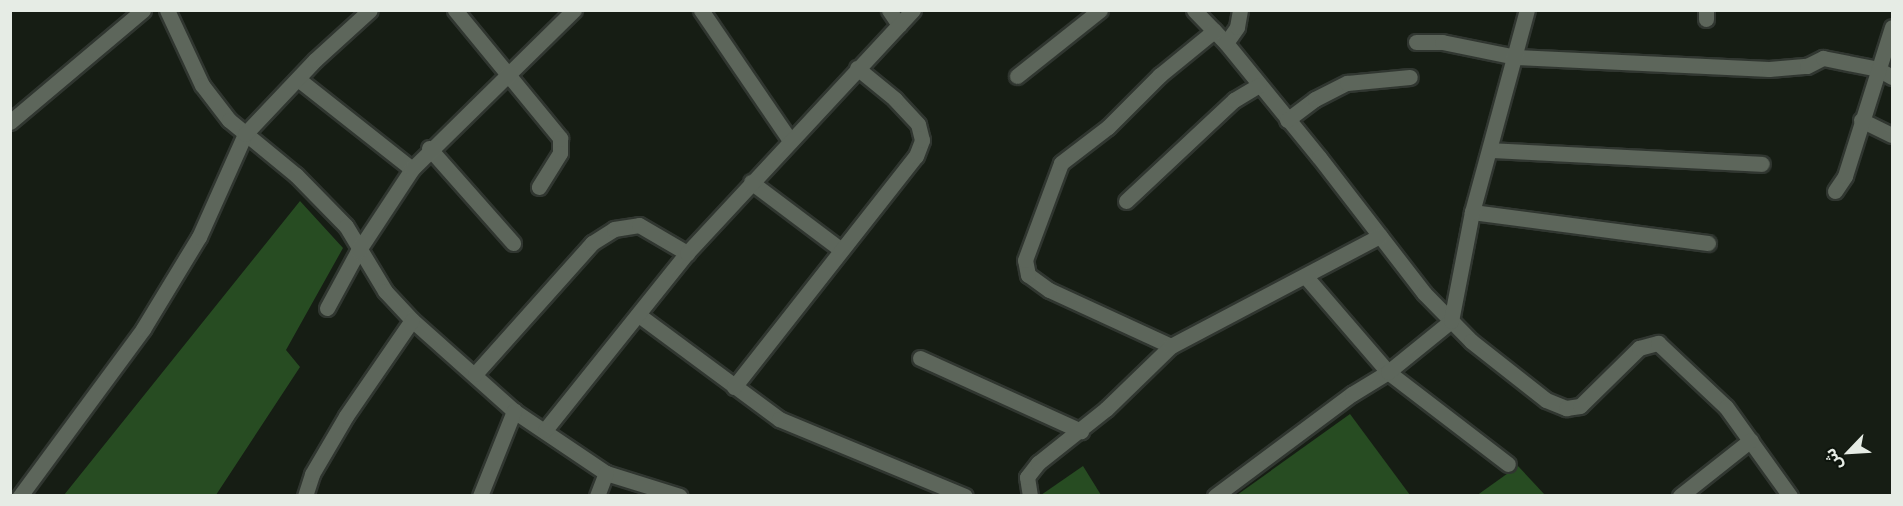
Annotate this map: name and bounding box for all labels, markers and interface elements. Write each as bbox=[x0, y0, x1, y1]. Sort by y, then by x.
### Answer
north arrow bbox=[1819, 422, 1879, 482]
text: ش bbox=[1818, 445, 1847, 474]

